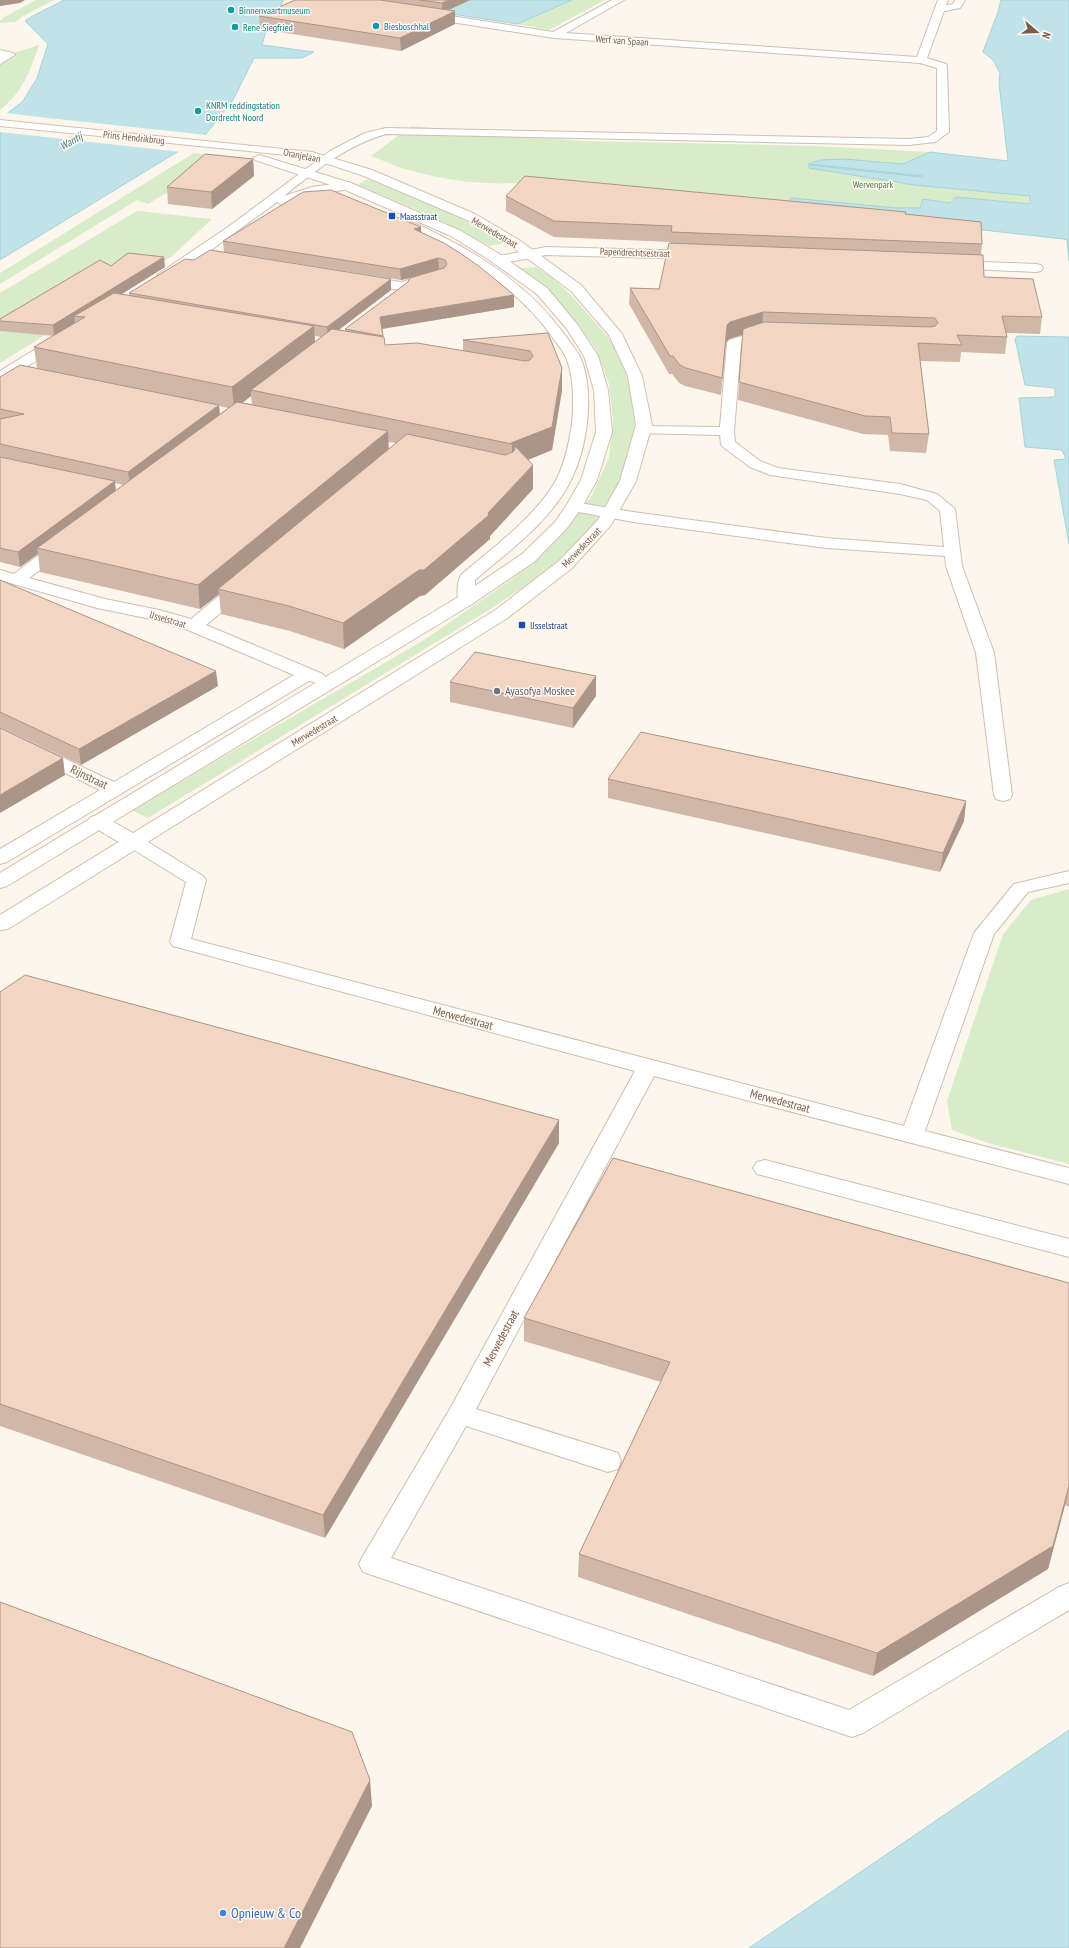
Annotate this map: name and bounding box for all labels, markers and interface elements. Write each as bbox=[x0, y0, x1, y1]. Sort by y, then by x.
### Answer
place label: Binnenvaartmuseum bbox=[239, 4, 310, 17]
marker: Binnenvaartmuseum bbox=[226, 5, 236, 15]
north arrow bbox=[1017, 12, 1057, 52]
place label: Biesboschhal bbox=[384, 20, 430, 33]
place label: Rene Siegfried bbox=[243, 21, 293, 34]
marker: Biesboschhal bbox=[371, 21, 381, 31]
marker: Rene Siegfried bbox=[230, 22, 240, 32]
text: N bbox=[1039, 30, 1054, 40]
street label: Werf van Spaan bbox=[595, 32, 649, 49]
place label: KNRM reddingstation Dordrecht Noord bbox=[206, 99, 280, 124]
marker: KNRM reddingstation Dordrecht Noord bbox=[193, 106, 203, 116]
water label: Wantij bbox=[57, 128, 86, 153]
street label: Prins Hendrikbrug bbox=[103, 128, 165, 147]
street label: Oranjelaan bbox=[282, 146, 322, 165]
park label: Wervenpark bbox=[853, 178, 893, 191]
place label: Maasstraat bbox=[400, 210, 438, 223]
marker: Maasstraat bbox=[387, 211, 397, 221]
street label: Merwedestraat bbox=[469, 214, 520, 251]
street label: Papendrechtsestraat bbox=[600, 245, 670, 260]
street label: Merwedestraat bbox=[559, 524, 604, 570]
street label: IJsselstraat bbox=[148, 608, 188, 631]
place label: IJsselstraat bbox=[530, 619, 568, 632]
marker: IJsselstraat bbox=[517, 620, 527, 630]
place label: Ayasofya Moskee bbox=[505, 683, 575, 698]
marker: Ayasofya Moskee bbox=[492, 686, 502, 696]
street label: Merwedestraat bbox=[289, 712, 340, 749]
street label: Rijnstraat bbox=[68, 761, 111, 792]
street label: Merwedestraat bbox=[431, 1002, 495, 1033]
street label: Merwedestraat bbox=[748, 1085, 812, 1116]
street label: Merwedestraat bbox=[479, 1306, 522, 1368]
place label: Opnieuw & Co bbox=[231, 1904, 301, 1922]
marker: Opnieuw & Co bbox=[218, 1908, 228, 1918]

